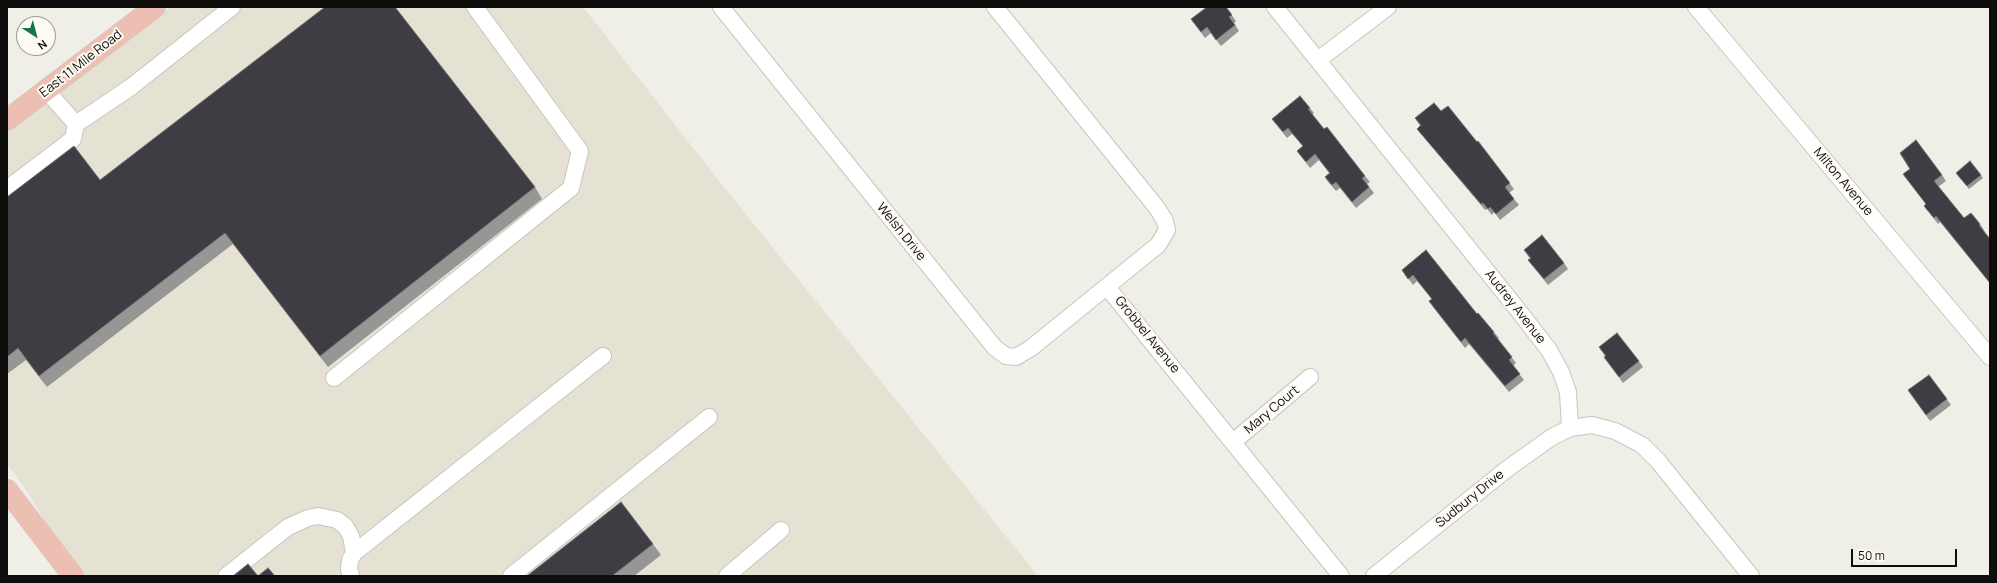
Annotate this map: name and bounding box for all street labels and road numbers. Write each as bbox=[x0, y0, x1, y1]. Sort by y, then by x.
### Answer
street label: East 11 Mile Road bbox=[37, 27, 125, 101]
street label: Milton Avenue bbox=[1810, 145, 1876, 219]
street label: Welsh Drive bbox=[873, 200, 929, 264]
street label: Audrey Avenue bbox=[1481, 267, 1549, 347]
street label: Grobbel Avenue bbox=[1111, 293, 1183, 377]
street label: Mary Court bbox=[1241, 383, 1303, 437]
street label: Sudbury Drive bbox=[1433, 467, 1507, 531]

